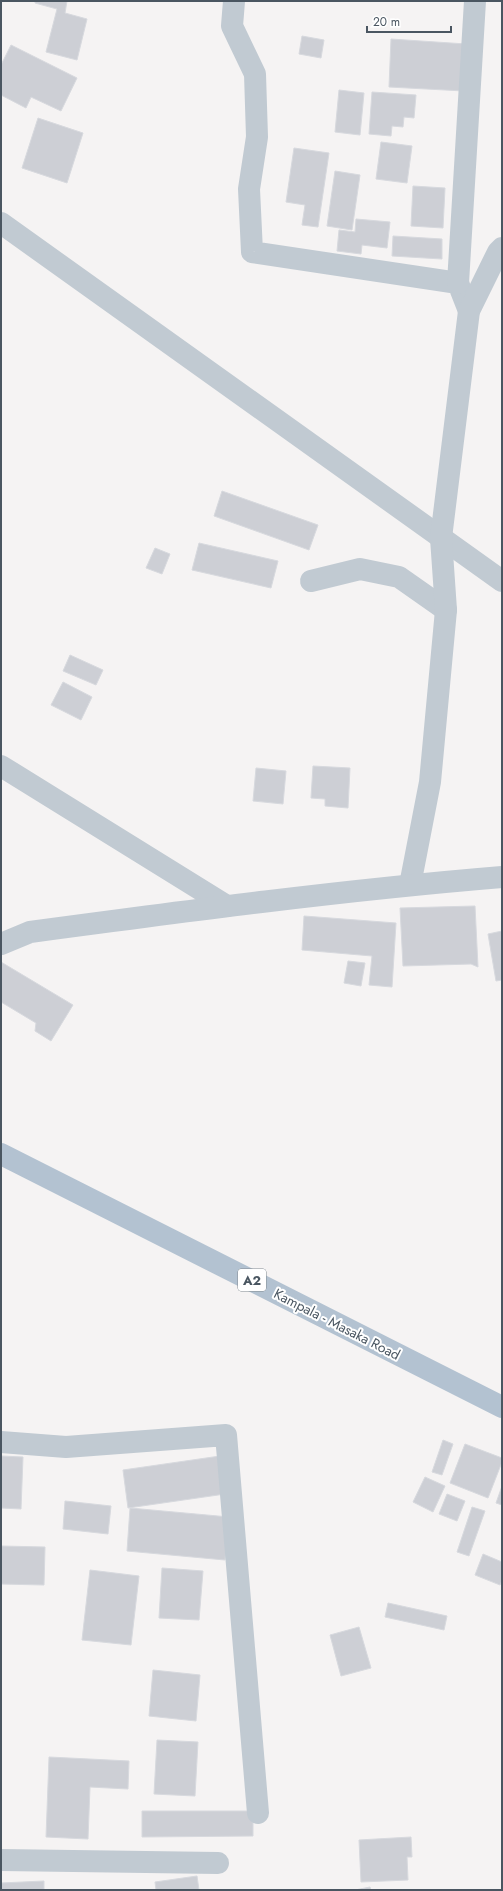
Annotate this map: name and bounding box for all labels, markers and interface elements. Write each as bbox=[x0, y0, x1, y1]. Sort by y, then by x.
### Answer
scale bar bbox=[367, 8, 451, 34]
text: 20 m bbox=[373, 13, 400, 31]
road number: A2 bbox=[238, 1269, 266, 1291]
street label: Kampala - Masaka Road bbox=[270, 1283, 404, 1365]

